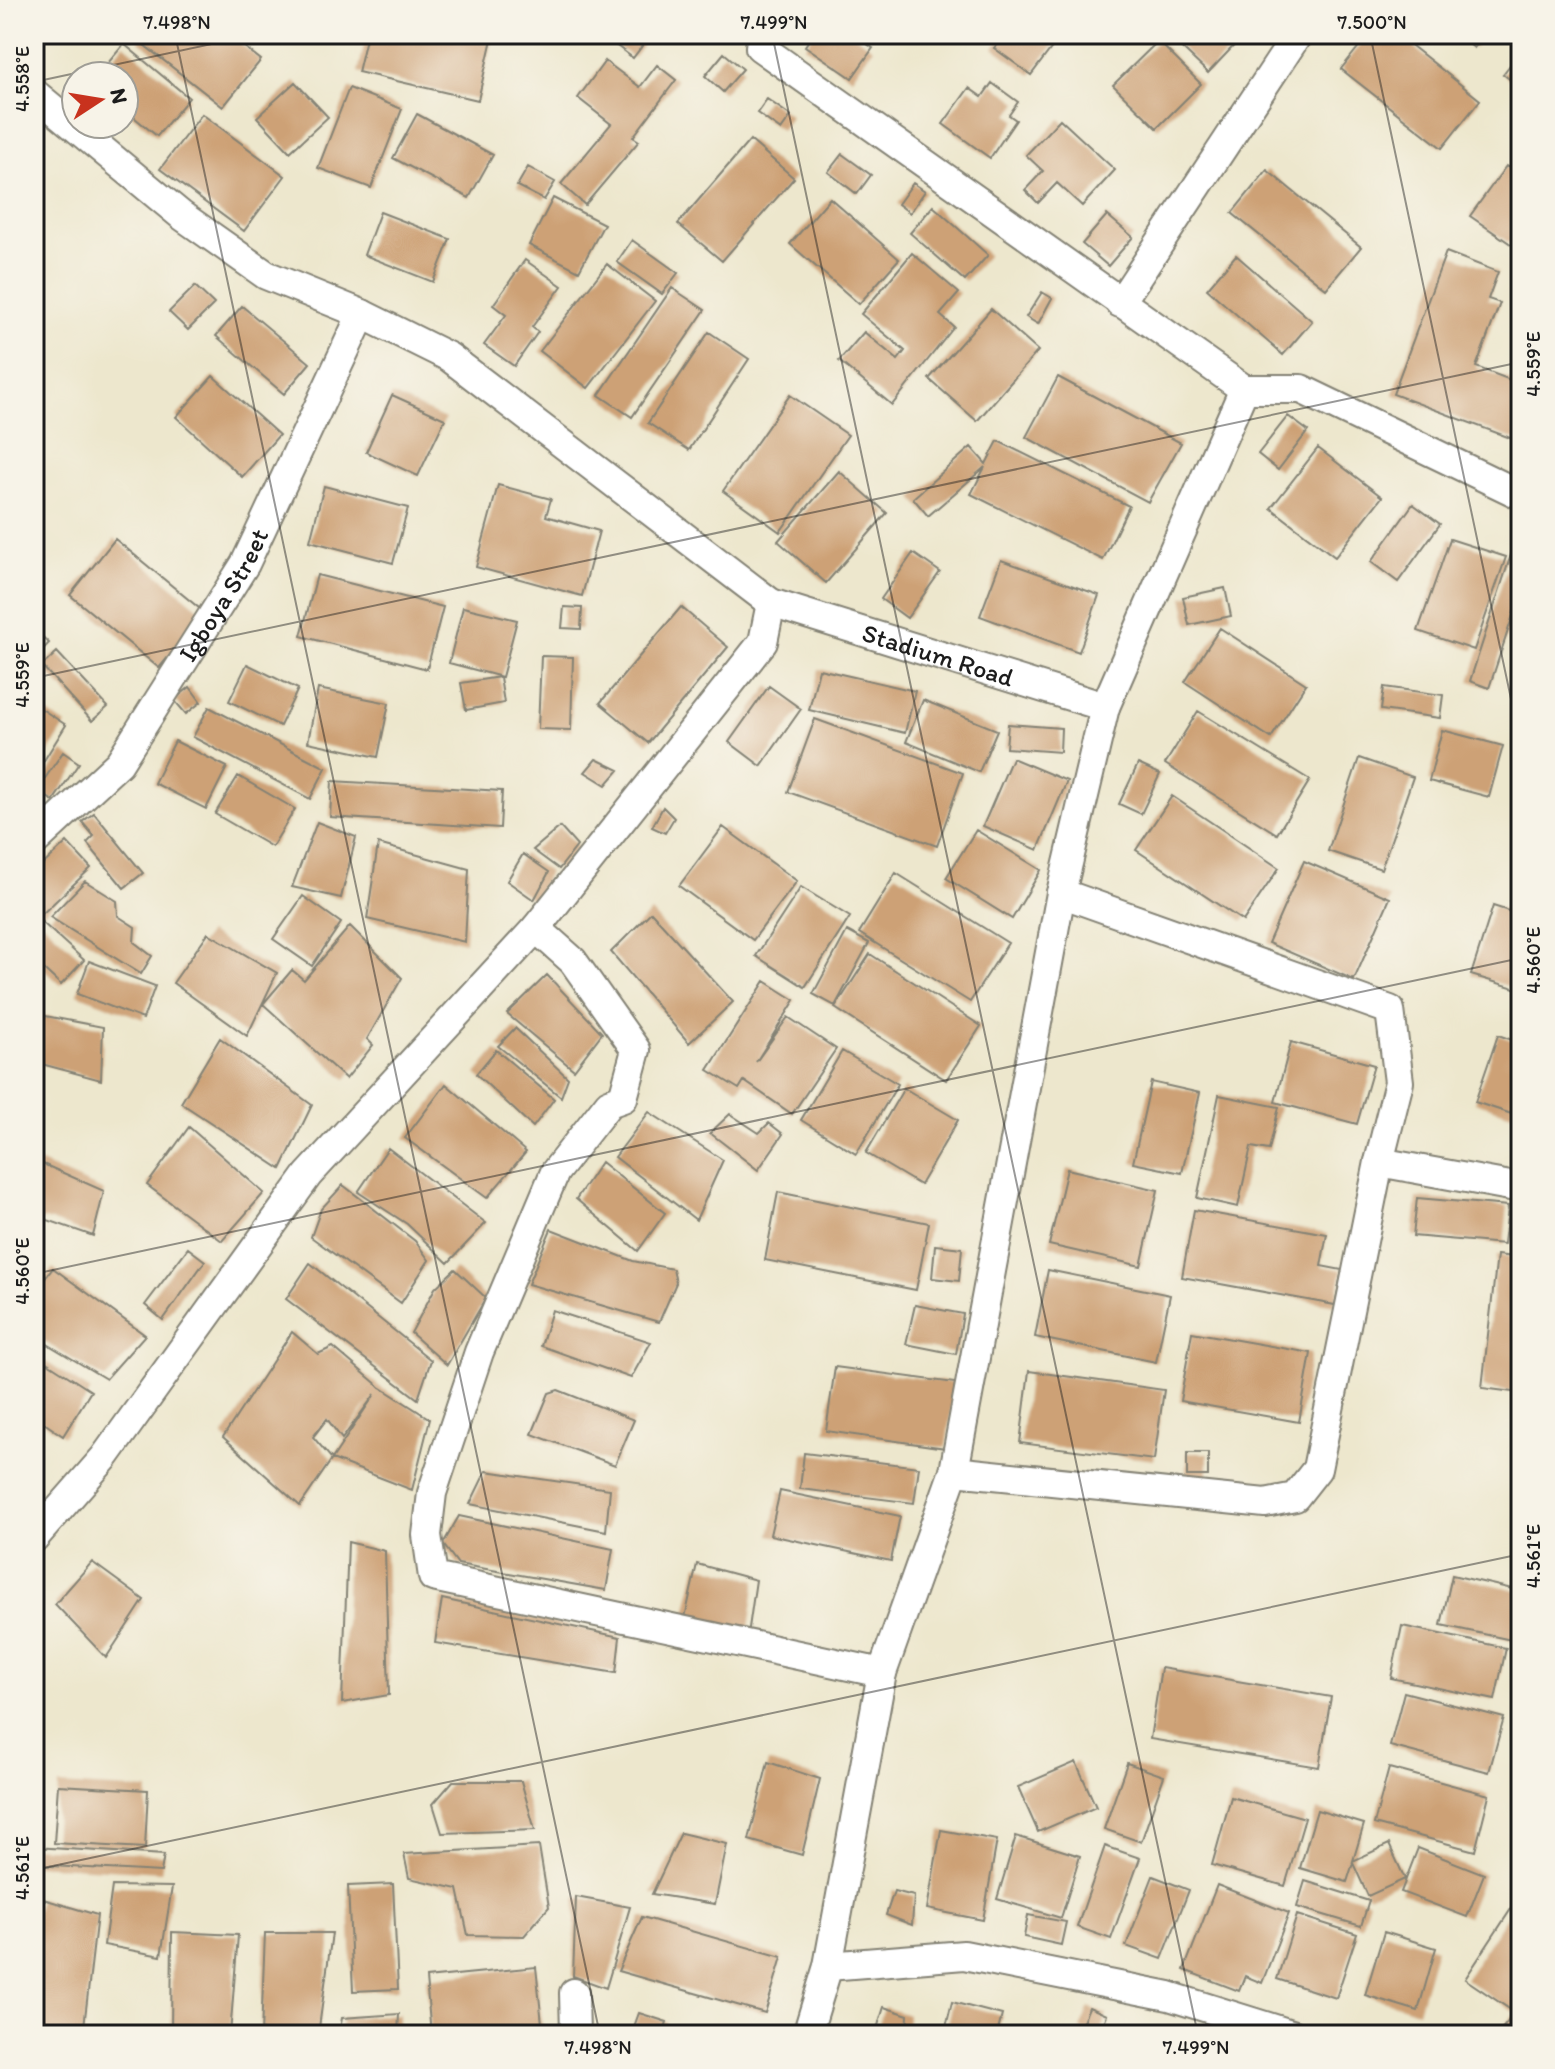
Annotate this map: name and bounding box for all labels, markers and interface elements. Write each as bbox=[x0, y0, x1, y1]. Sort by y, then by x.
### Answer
text: 7.498°N bbox=[143, 10, 211, 34]
text: 7.499°N bbox=[740, 10, 808, 34]
text: 7.500°N bbox=[1337, 10, 1407, 34]
text: 4.558°E bbox=[10, 46, 34, 112]
north arrow bbox=[60, 60, 140, 140]
text: N bbox=[104, 86, 134, 106]
text: 4.559°E bbox=[1521, 331, 1545, 397]
street label: Igboya Street bbox=[171, 523, 275, 668]
street label: Stadium Road bbox=[859, 616, 1018, 694]
text: 4.559°E bbox=[10, 642, 34, 708]
text: 4.560°E bbox=[1521, 926, 1545, 994]
text: 4.560°E bbox=[10, 1237, 34, 1305]
text: 4.561°E bbox=[1521, 1524, 1545, 1588]
text: 4.561°E bbox=[10, 1836, 34, 1900]
text: 7.498°N bbox=[564, 2035, 632, 2059]
text: 7.499°N bbox=[1162, 2035, 1230, 2059]

